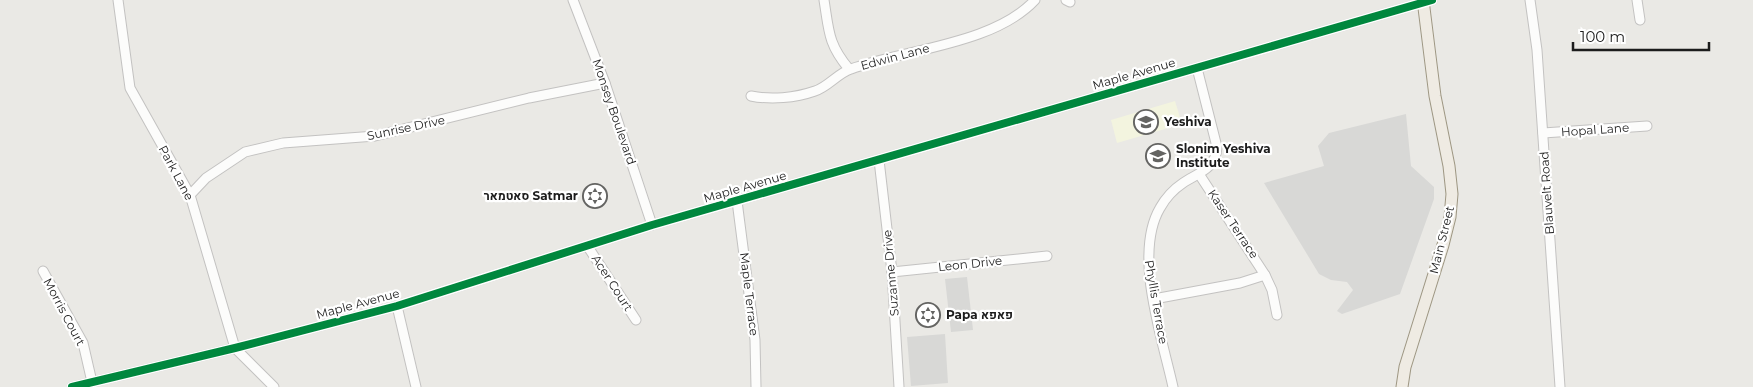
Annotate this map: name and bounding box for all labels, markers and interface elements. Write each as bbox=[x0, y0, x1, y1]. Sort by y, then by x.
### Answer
scale bar bbox=[1573, 20, 1709, 52]
text: 100 m bbox=[1580, 27, 1625, 46]
street label: Edwin Lane bbox=[859, 40, 931, 73]
street label: Maple Avenue bbox=[1091, 55, 1177, 93]
street label: Monsey Boulevard bbox=[589, 57, 640, 167]
school or university icon: Yeshiva bbox=[1133, 109, 1159, 135]
street label: Sunrise Drive bbox=[366, 112, 446, 143]
place label: Yeshiva bbox=[1163, 114, 1212, 129]
street label: Hopal Lane bbox=[1560, 120, 1630, 139]
place label: Slonim Yeshiva Institute bbox=[1176, 141, 1271, 170]
street label: Park Lane bbox=[156, 143, 197, 203]
school or university icon: Slonim Yeshiva Institute bbox=[1145, 143, 1171, 169]
street label: Blauvelt Road bbox=[1536, 151, 1557, 235]
street label: Maple Avenue bbox=[702, 168, 788, 206]
synagogue icon: סאטמאר Satmar bbox=[582, 183, 608, 209]
street label: Kaser Terrace bbox=[1205, 186, 1262, 261]
place label: סאטמאר Satmar bbox=[484, 188, 578, 203]
street label: Main Street bbox=[1426, 204, 1457, 275]
street label: Suzanne Drive bbox=[879, 229, 902, 317]
street label: Maple Terrace bbox=[737, 251, 762, 336]
street label: Acer Court bbox=[589, 252, 636, 314]
street label: Leon Drive bbox=[937, 253, 1003, 274]
street label: Phyllis Terrace bbox=[1142, 259, 1171, 345]
street label: Morris Court bbox=[40, 275, 89, 348]
street label: Maple Avenue bbox=[315, 285, 401, 322]
synagogue icon: Papa פאפא bbox=[915, 302, 941, 328]
place label: Papa פאפא bbox=[946, 307, 1013, 322]

